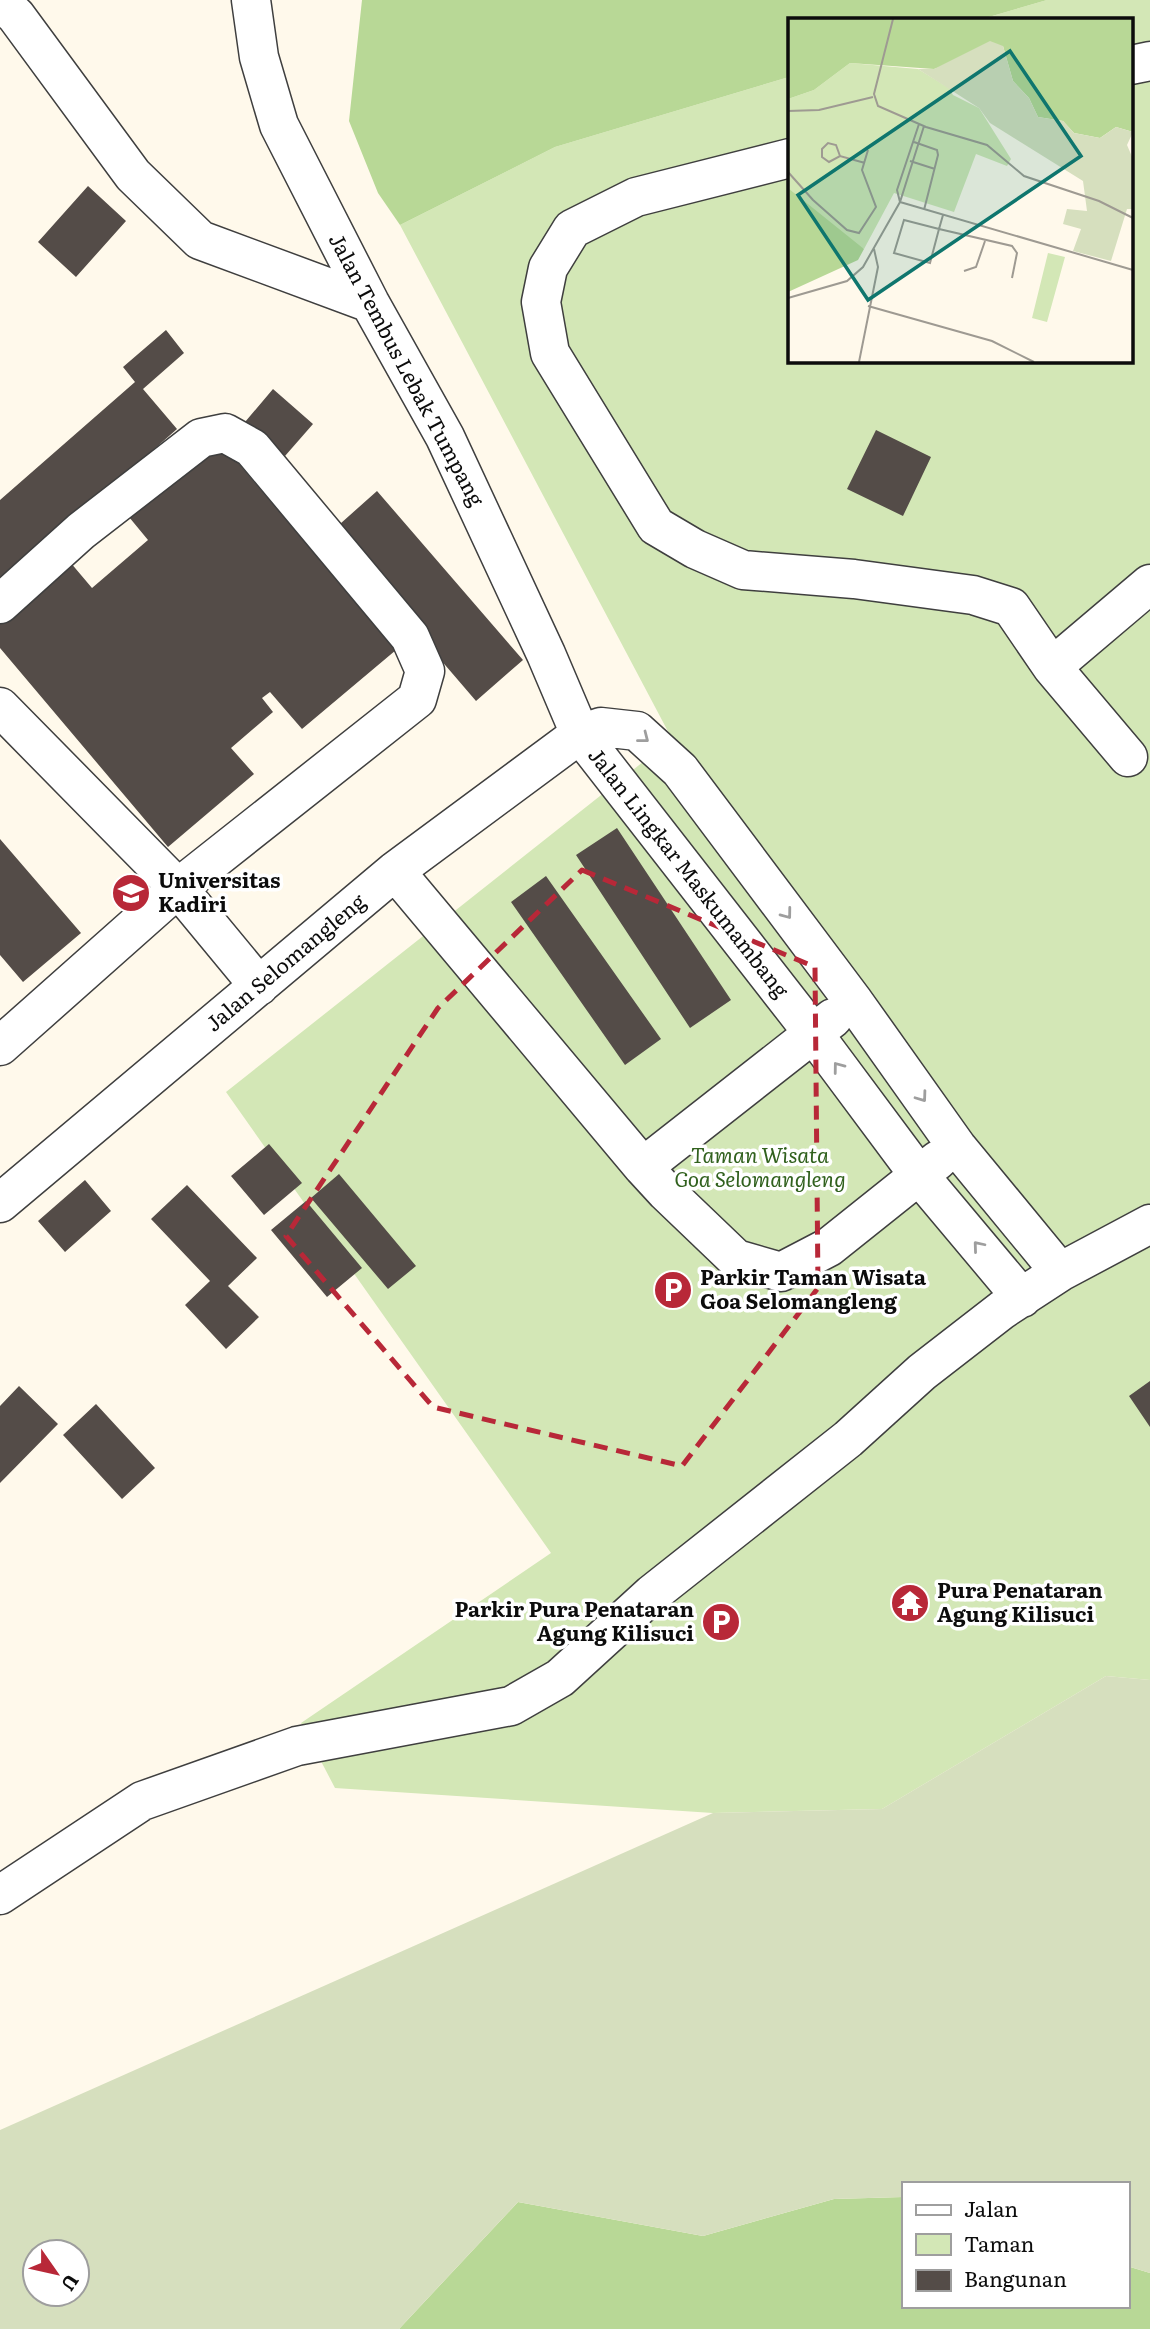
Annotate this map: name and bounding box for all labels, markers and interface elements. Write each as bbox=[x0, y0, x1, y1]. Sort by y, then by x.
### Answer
inset map bbox=[788, 18, 1132, 362]
street label: Jalan Tembus Lebak Tumpang bbox=[323, 227, 494, 511]
one-way arrow bbox=[636, 730, 649, 743]
street label: Jalan Lingkar Maskumambang bbox=[582, 740, 798, 1003]
place label: Universitas Kadiri bbox=[158, 863, 280, 918]
school or university icon: Universitas Kadiri bbox=[110, 872, 152, 914]
street label: Jalan Selomangleng bbox=[198, 885, 371, 1037]
one-way arrow bbox=[779, 906, 792, 918]
one-way arrow bbox=[833, 1062, 846, 1075]
one-way arrow bbox=[914, 1089, 926, 1102]
park label: Taman Wisata Goa Selomangleng bbox=[674, 1138, 846, 1193]
one-way arrow bbox=[974, 1241, 986, 1254]
place label: Parkir Taman Wisata Goa Selomangleng bbox=[700, 1260, 927, 1315]
parking icon: Parkir Taman Wisata Goa Selomangleng bbox=[652, 1269, 694, 1311]
place label: Pura Penataran Agung Kilisuci bbox=[937, 1573, 1103, 1628]
temple icon: Pura Penataran Agung Kilisuci bbox=[889, 1582, 931, 1624]
place label: Parkir Pura Penataran Agung Kilisuci bbox=[454, 1592, 694, 1647]
parking icon: Parkir Pura Penataran Agung Kilisuci bbox=[700, 1601, 742, 1643]
legend bbox=[902, 2182, 1129, 2308]
text: Jalan bbox=[964, 2192, 1018, 2223]
text: Taman bbox=[964, 2227, 1035, 2258]
north arrow bbox=[21, 2238, 91, 2308]
text: Bangunan bbox=[964, 2262, 1067, 2293]
text: U bbox=[55, 2269, 87, 2297]

